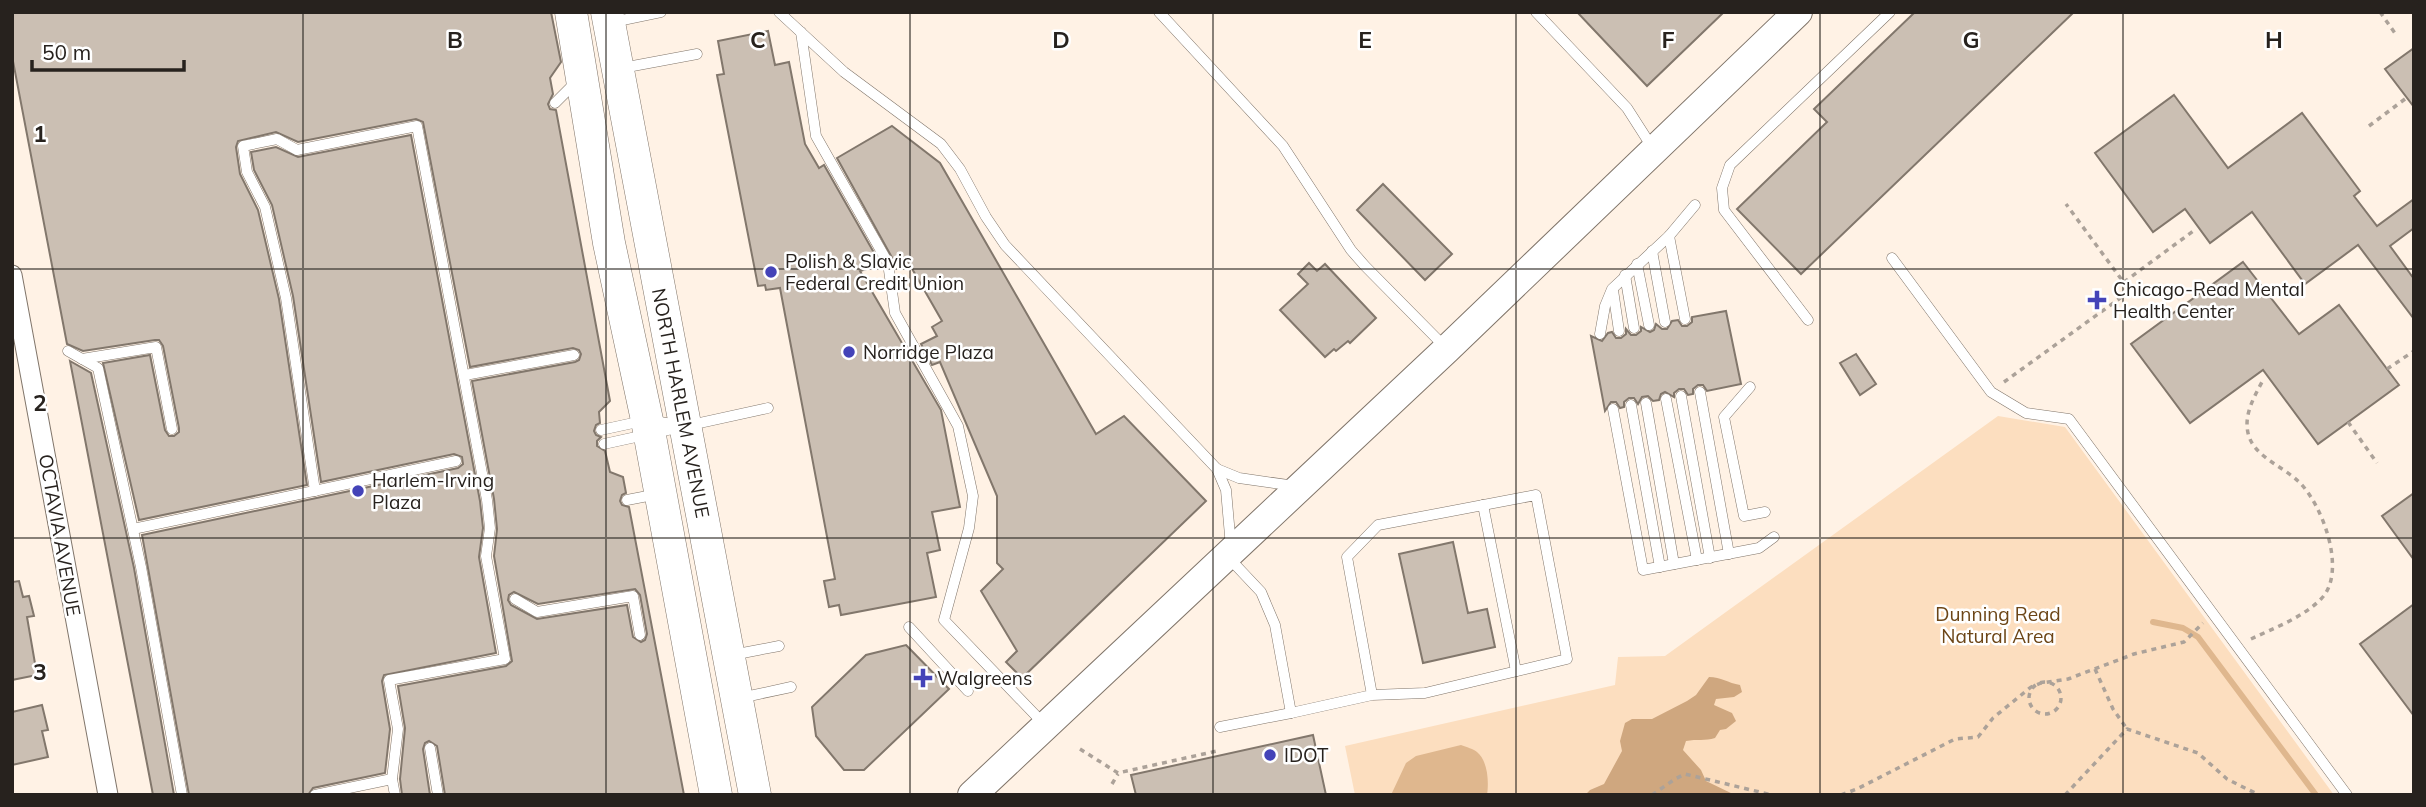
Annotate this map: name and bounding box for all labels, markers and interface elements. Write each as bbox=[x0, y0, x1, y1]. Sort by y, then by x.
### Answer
text: B bbox=[447, 25, 463, 54]
text: C bbox=[750, 25, 766, 54]
text: D bbox=[1052, 25, 1070, 54]
text: E bbox=[1358, 25, 1372, 54]
text: F bbox=[1661, 25, 1675, 54]
text: G bbox=[1962, 25, 1980, 54]
text: H bbox=[2265, 25, 2283, 54]
scale bar bbox=[32, 28, 184, 72]
text: 50 m bbox=[42, 39, 91, 65]
text: 1 bbox=[33, 119, 47, 148]
place label: Polish & Slavic Federal Credit Union bbox=[785, 249, 964, 295]
marker: Polish & Slavic Federal Credit Union bbox=[763, 264, 779, 280]
place label: Chicago-Read Mental Health Center bbox=[2113, 277, 2304, 323]
street label: NORTH HARLEM AVENUE bbox=[647, 286, 715, 520]
marker: Chicago-Read Mental Health Center bbox=[2087, 290, 2107, 310]
place label: Norridge Plaza bbox=[863, 340, 994, 364]
marker: Norridge Plaza bbox=[841, 344, 857, 360]
text: 2 bbox=[33, 388, 47, 417]
street label: OCTAVIA AVENUE bbox=[34, 452, 86, 618]
place label: Harlem-Irving Plaza bbox=[372, 468, 494, 514]
marker: Harlem-Irving Plaza bbox=[350, 483, 366, 499]
park label: Dunning Read Natural Area bbox=[1935, 602, 2061, 648]
text: 3 bbox=[33, 657, 47, 686]
place label: Walgreens bbox=[937, 666, 1032, 690]
marker: Walgreens bbox=[915, 670, 931, 686]
place label: IDOT bbox=[1284, 743, 1329, 767]
marker: IDOT bbox=[1262, 747, 1278, 763]

